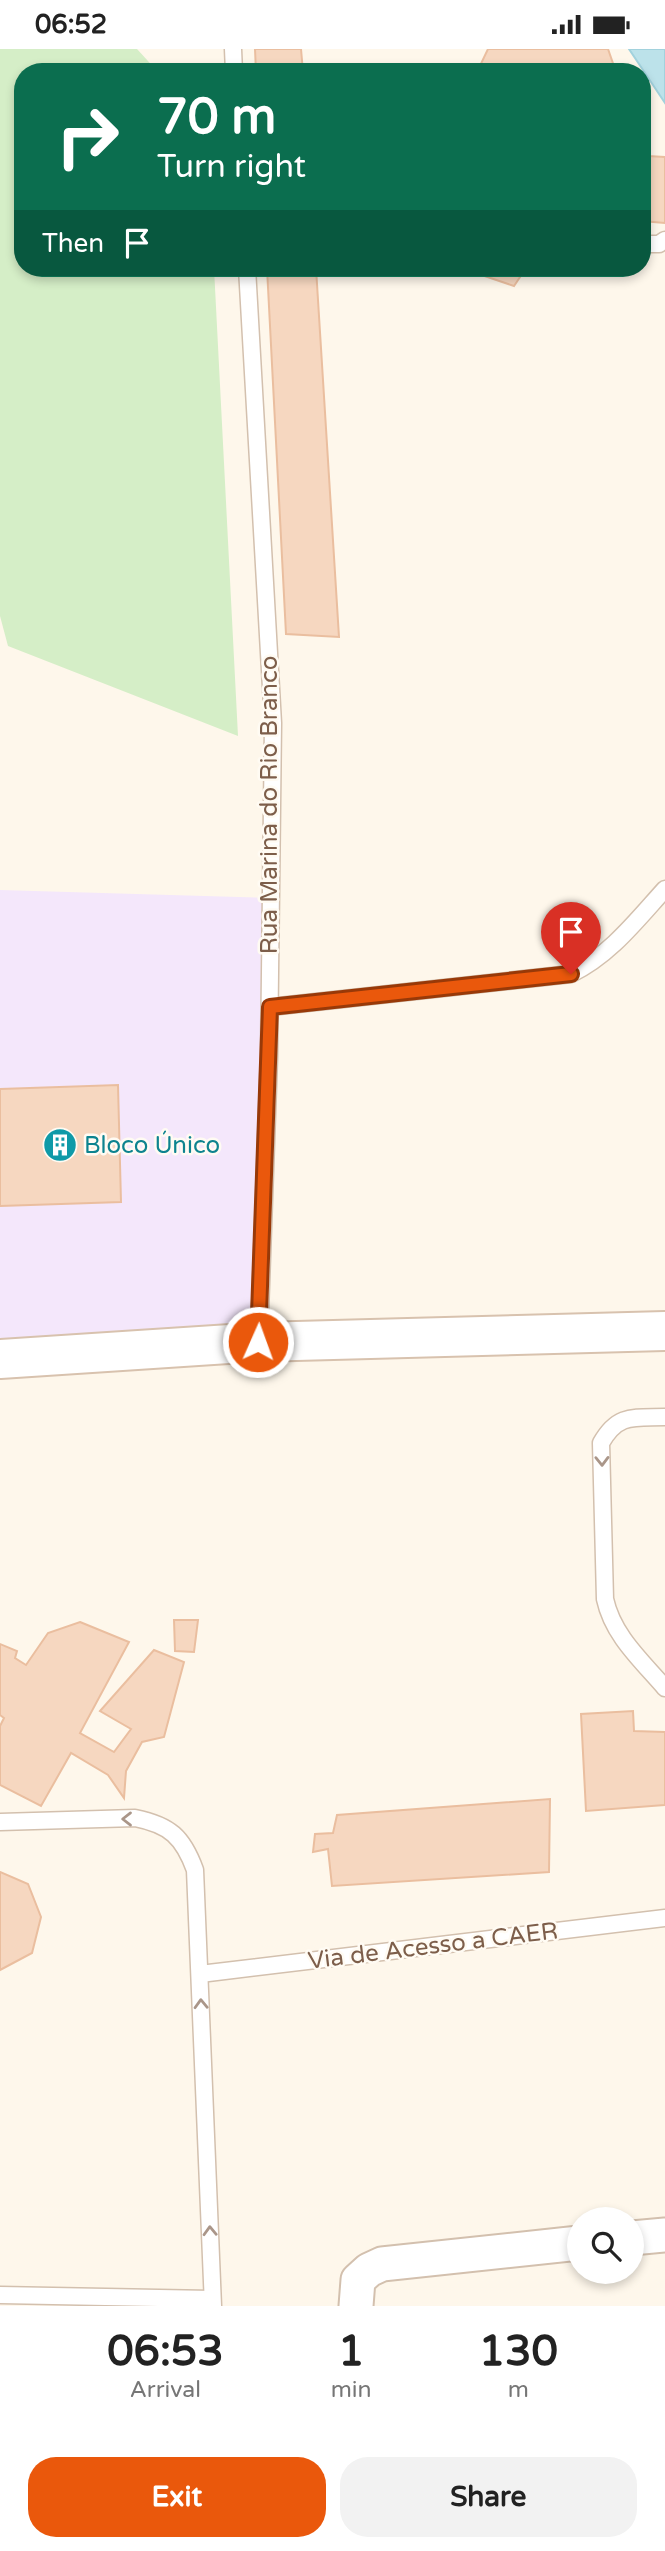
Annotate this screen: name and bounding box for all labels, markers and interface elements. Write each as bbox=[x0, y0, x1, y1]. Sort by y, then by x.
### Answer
text: 06:52 bbox=[35, 9, 107, 40]
text: 70 m bbox=[157, 88, 276, 147]
icon: right bbox=[42, 91, 133, 182]
text: Turn right bbox=[157, 148, 306, 186]
icon: arrive bbox=[118, 224, 156, 262]
text: Then bbox=[42, 228, 104, 259]
street label: Rua Marina do Rio Branco bbox=[255, 656, 284, 954]
pin bbox=[541, 902, 601, 974]
icon: arrive bbox=[552, 913, 590, 951]
building icon: Bloco Único bbox=[41, 1126, 79, 1164]
place label: Bloco Único bbox=[84, 1130, 220, 1160]
position arrow bbox=[221, 1305, 295, 1379]
one-way arrow bbox=[594, 1456, 610, 1466]
one-way arrow bbox=[121, 1811, 132, 1826]
street label: Via de Acesso a CAER bbox=[306, 1916, 560, 1976]
one-way arrow bbox=[194, 1998, 209, 2009]
map controls bbox=[567, 2207, 644, 2284]
button: search bbox=[567, 2207, 644, 2284]
one-way arrow bbox=[202, 2225, 217, 2236]
text: 06:53 bbox=[107, 2326, 224, 2377]
text: 1 bbox=[338, 2326, 364, 2377]
text: 130 bbox=[479, 2326, 558, 2377]
text: Arrival bbox=[130, 2376, 201, 2404]
text: min bbox=[331, 2376, 372, 2404]
text: m bbox=[508, 2376, 529, 2404]
button: Exit bbox=[28, 2457, 326, 2537]
button: Share bbox=[340, 2457, 637, 2537]

